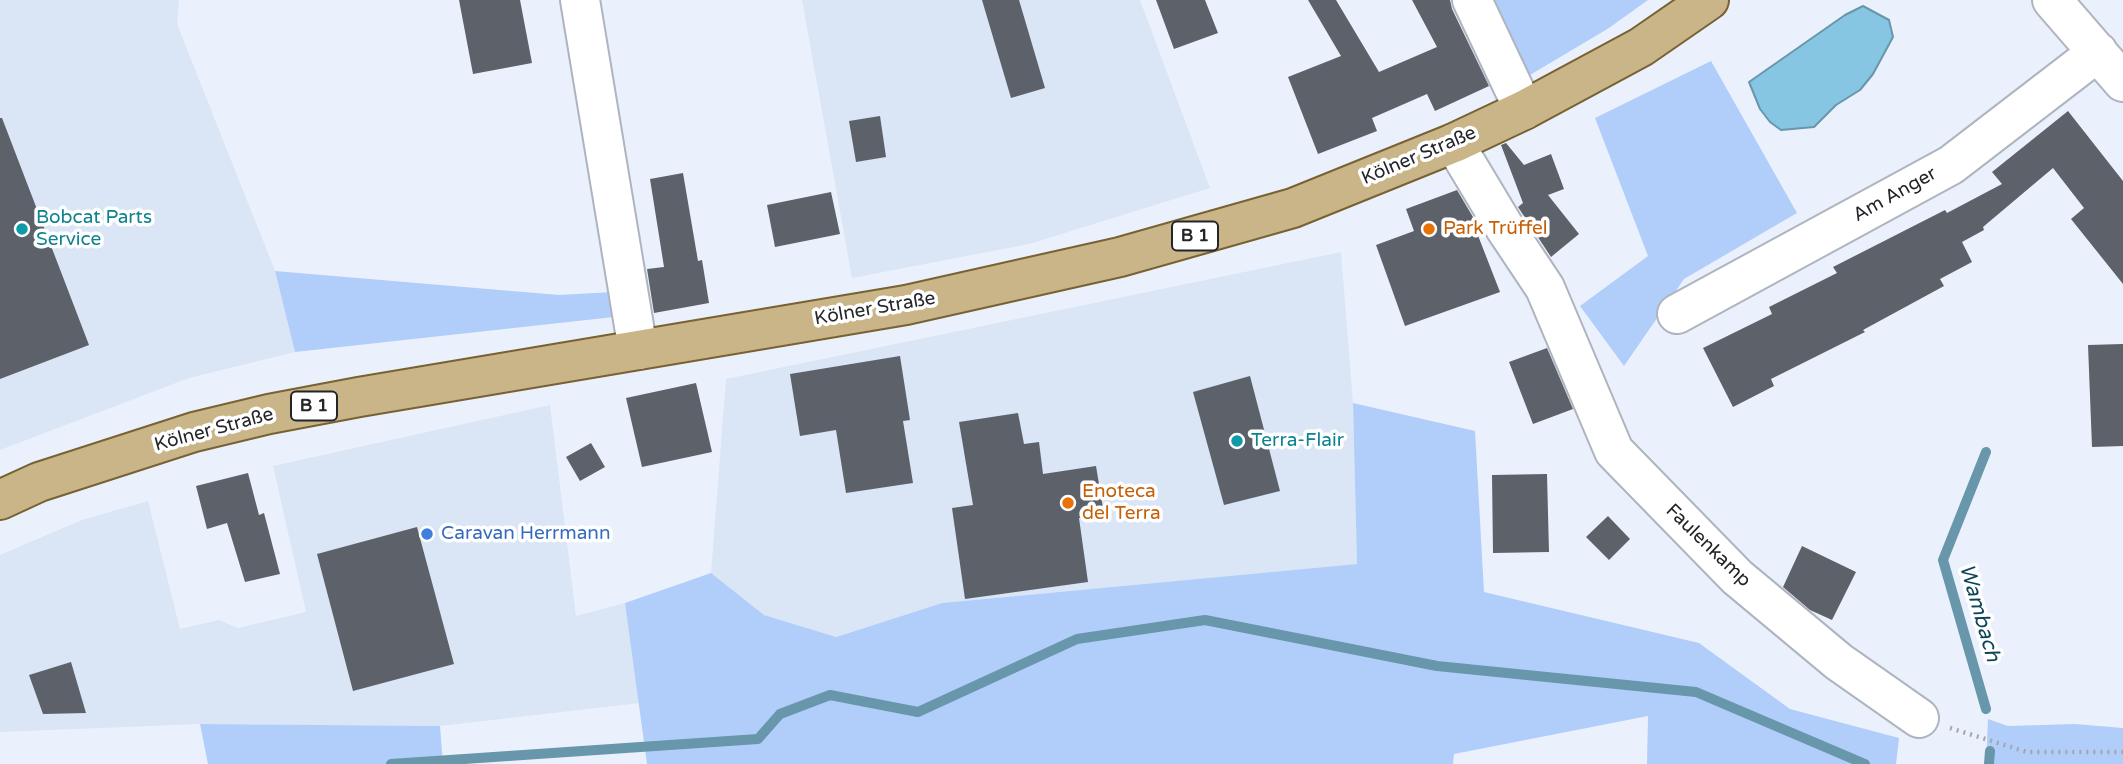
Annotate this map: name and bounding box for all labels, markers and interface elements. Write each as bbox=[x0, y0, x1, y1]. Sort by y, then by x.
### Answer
street label: Kölner Straße bbox=[1358, 122, 1480, 190]
street label: Am Anger bbox=[1849, 163, 1941, 227]
place label: Bobcat Parts Service bbox=[36, 207, 152, 251]
place label: Park Trüffel bbox=[1443, 218, 1547, 240]
marker: Bobcat Parts Service bbox=[14, 221, 30, 237]
marker: Park Trüffel bbox=[1421, 221, 1437, 237]
road number: B 1 bbox=[1172, 222, 1218, 250]
street label: Kölner Straße bbox=[813, 287, 937, 331]
road number: B 1 bbox=[291, 392, 337, 420]
street label: Kölner Straße bbox=[152, 403, 276, 457]
place label: Terra-Flair bbox=[1251, 430, 1344, 452]
marker: Terra-Flair bbox=[1229, 433, 1245, 449]
place label: Enoteca del Terra bbox=[1082, 481, 1161, 525]
marker: Enoteca del Terra bbox=[1060, 495, 1076, 511]
street label: Faulenkamp bbox=[1661, 500, 1755, 592]
place label: Caravan Herrmann bbox=[441, 523, 610, 545]
marker: Caravan Herrmann bbox=[419, 526, 435, 542]
water label: Wambach bbox=[1953, 561, 2005, 665]

